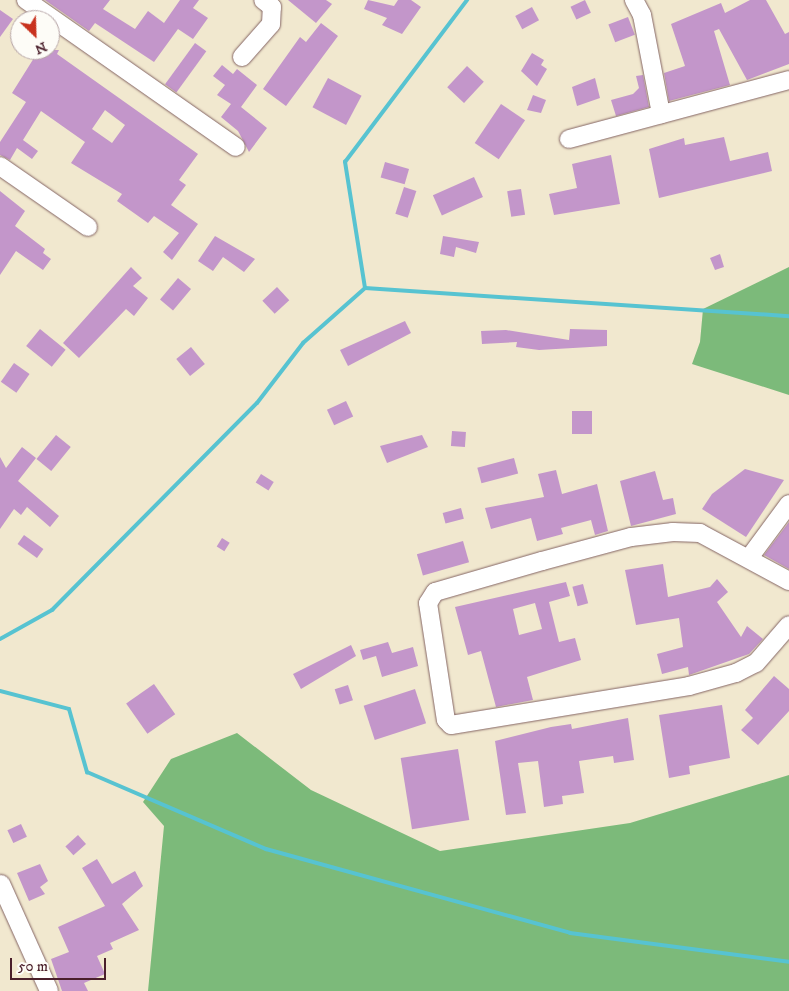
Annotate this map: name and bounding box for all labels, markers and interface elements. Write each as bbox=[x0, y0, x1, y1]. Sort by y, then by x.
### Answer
north arrow bbox=[10, 10, 60, 60]
text: N bbox=[32, 37, 50, 58]
scale bar bbox=[12, 948, 109, 980]
text: 50 m bbox=[18, 957, 48, 976]

